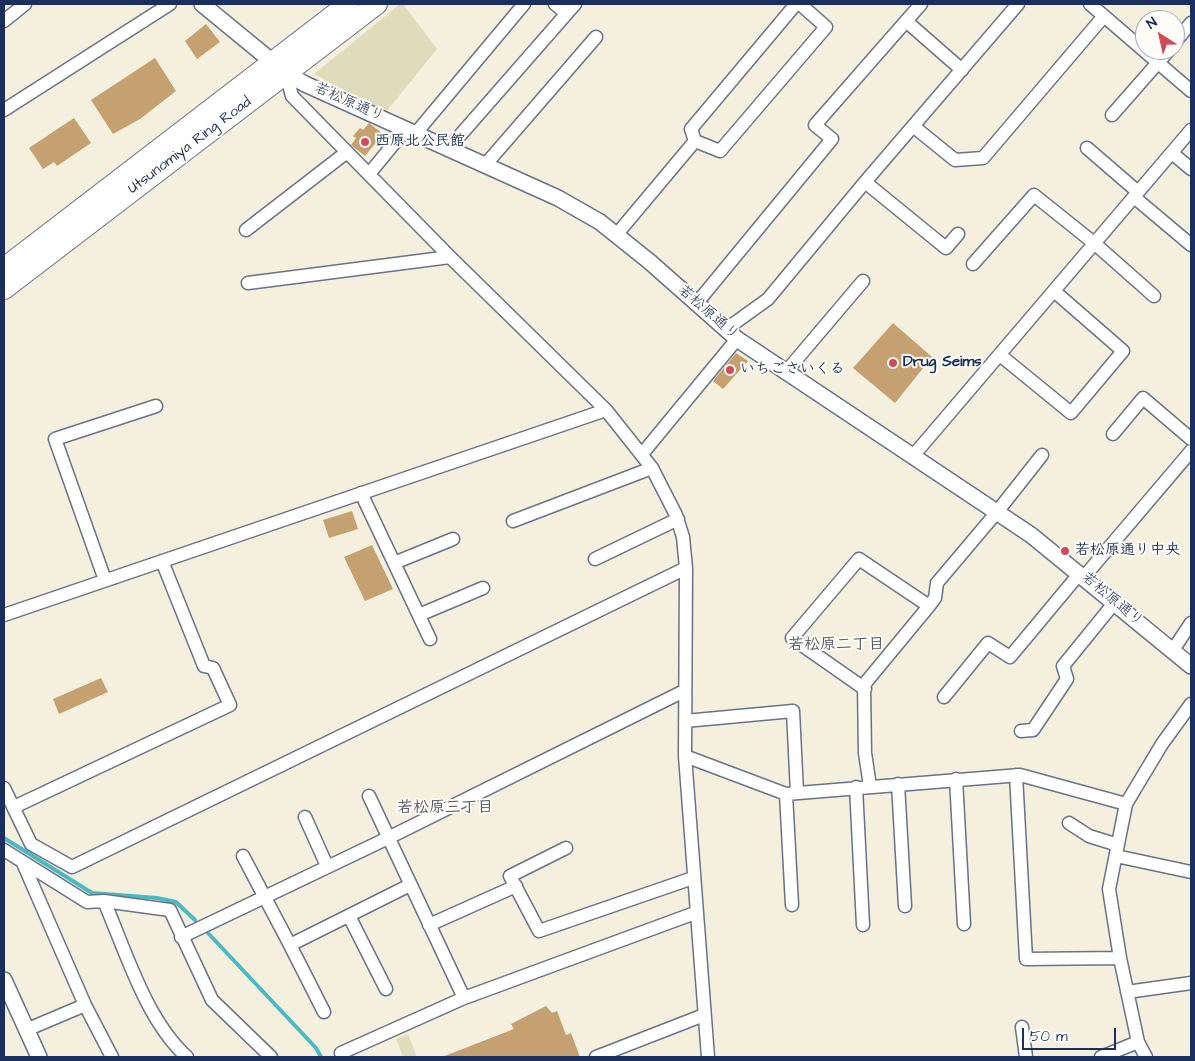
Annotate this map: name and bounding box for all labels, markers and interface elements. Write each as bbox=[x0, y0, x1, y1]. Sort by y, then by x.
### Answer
north arrow bbox=[1135, 10, 1185, 60]
text: N bbox=[1143, 13, 1161, 34]
street label: 若松原通り bbox=[311, 80, 387, 126]
street label: Utsunomiya Ring Road bbox=[125, 94, 255, 198]
place label: 西原北公民館 bbox=[375, 133, 465, 151]
marker: 西原北公民館 bbox=[359, 136, 371, 148]
street label: 若松原通り bbox=[674, 282, 742, 344]
place label: Drug Seims bbox=[903, 354, 982, 372]
marker: Drug Seims bbox=[887, 357, 899, 369]
place label: いちごさいくる bbox=[740, 361, 845, 379]
marker: いちごさいくる bbox=[724, 364, 736, 376]
place label: 若松原通り中央 bbox=[1075, 542, 1180, 560]
marker: 若松原通り中央 bbox=[1059, 545, 1071, 557]
street label: 若松原通り bbox=[1077, 569, 1147, 631]
district label: 若松原二丁目 bbox=[788, 636, 884, 656]
district label: 若松原三丁目 bbox=[397, 799, 493, 819]
scale bar bbox=[1025, 1018, 1119, 1050]
text: 50 m bbox=[1030, 1026, 1068, 1047]

